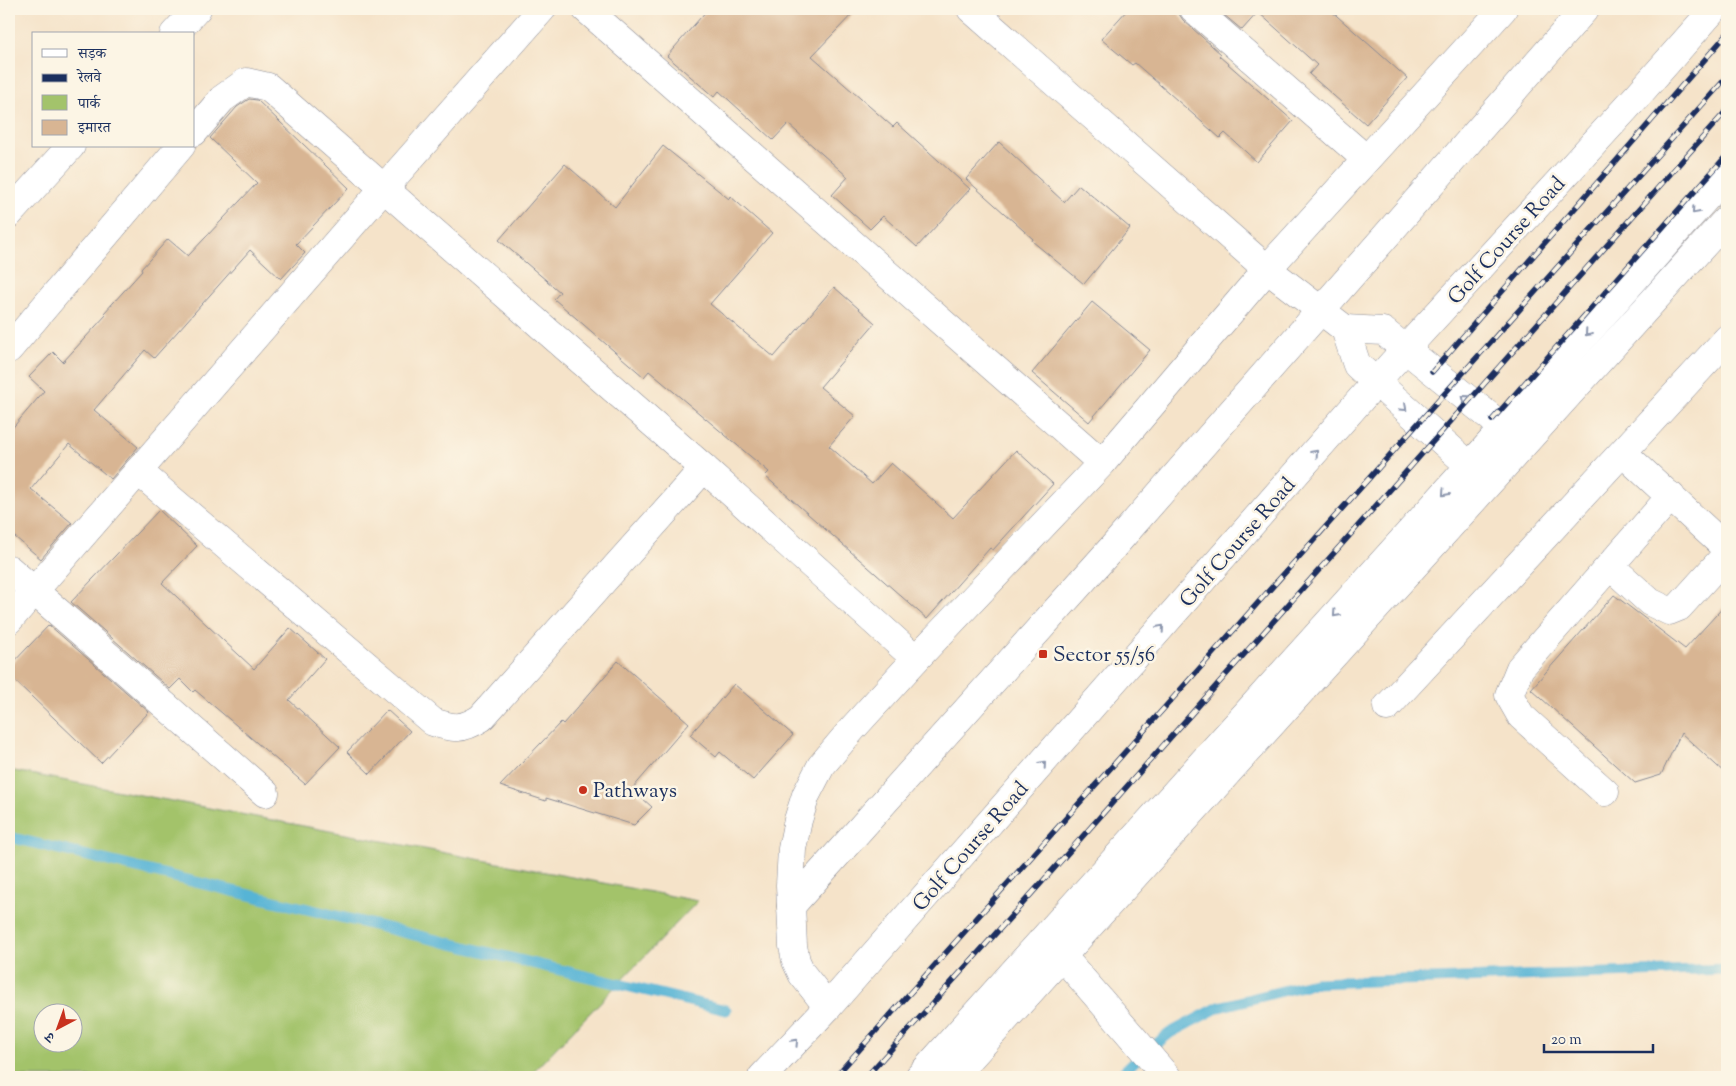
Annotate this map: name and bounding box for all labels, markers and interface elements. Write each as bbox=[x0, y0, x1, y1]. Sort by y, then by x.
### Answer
legend bbox=[32, 32, 195, 148]
text: सड़क bbox=[77, 44, 107, 65]
text: रेलवे bbox=[76, 68, 102, 89]
text: पार्क bbox=[77, 94, 101, 115]
text: इमारत bbox=[77, 118, 112, 139]
street label: Golf Course Road bbox=[1442, 170, 1573, 312]
one-way arrow bbox=[1692, 205, 1701, 214]
one-way arrow bbox=[1584, 327, 1593, 336]
one-way arrow bbox=[1462, 394, 1471, 403]
one-way arrow bbox=[1399, 402, 1408, 411]
one-way arrow bbox=[1309, 450, 1318, 459]
street label: Golf Course Road bbox=[1174, 472, 1304, 615]
one-way arrow bbox=[1442, 488, 1451, 497]
one-way arrow bbox=[1333, 609, 1342, 618]
one-way arrow bbox=[1156, 625, 1165, 634]
place label: Sector 55/56 bbox=[1053, 641, 1155, 671]
marker: Sector 55/56 bbox=[1037, 648, 1049, 660]
one-way arrow bbox=[1037, 760, 1046, 769]
street label: Golf Course Road bbox=[907, 776, 1037, 919]
place label: Pathways bbox=[593, 777, 677, 807]
marker: Pathways bbox=[577, 784, 589, 796]
north arrow bbox=[32, 1004, 82, 1054]
scale bar bbox=[1544, 1021, 1652, 1053]
text: उ bbox=[41, 1026, 61, 1047]
text: 20 m bbox=[1551, 1030, 1582, 1051]
one-way arrow bbox=[789, 1038, 798, 1047]

